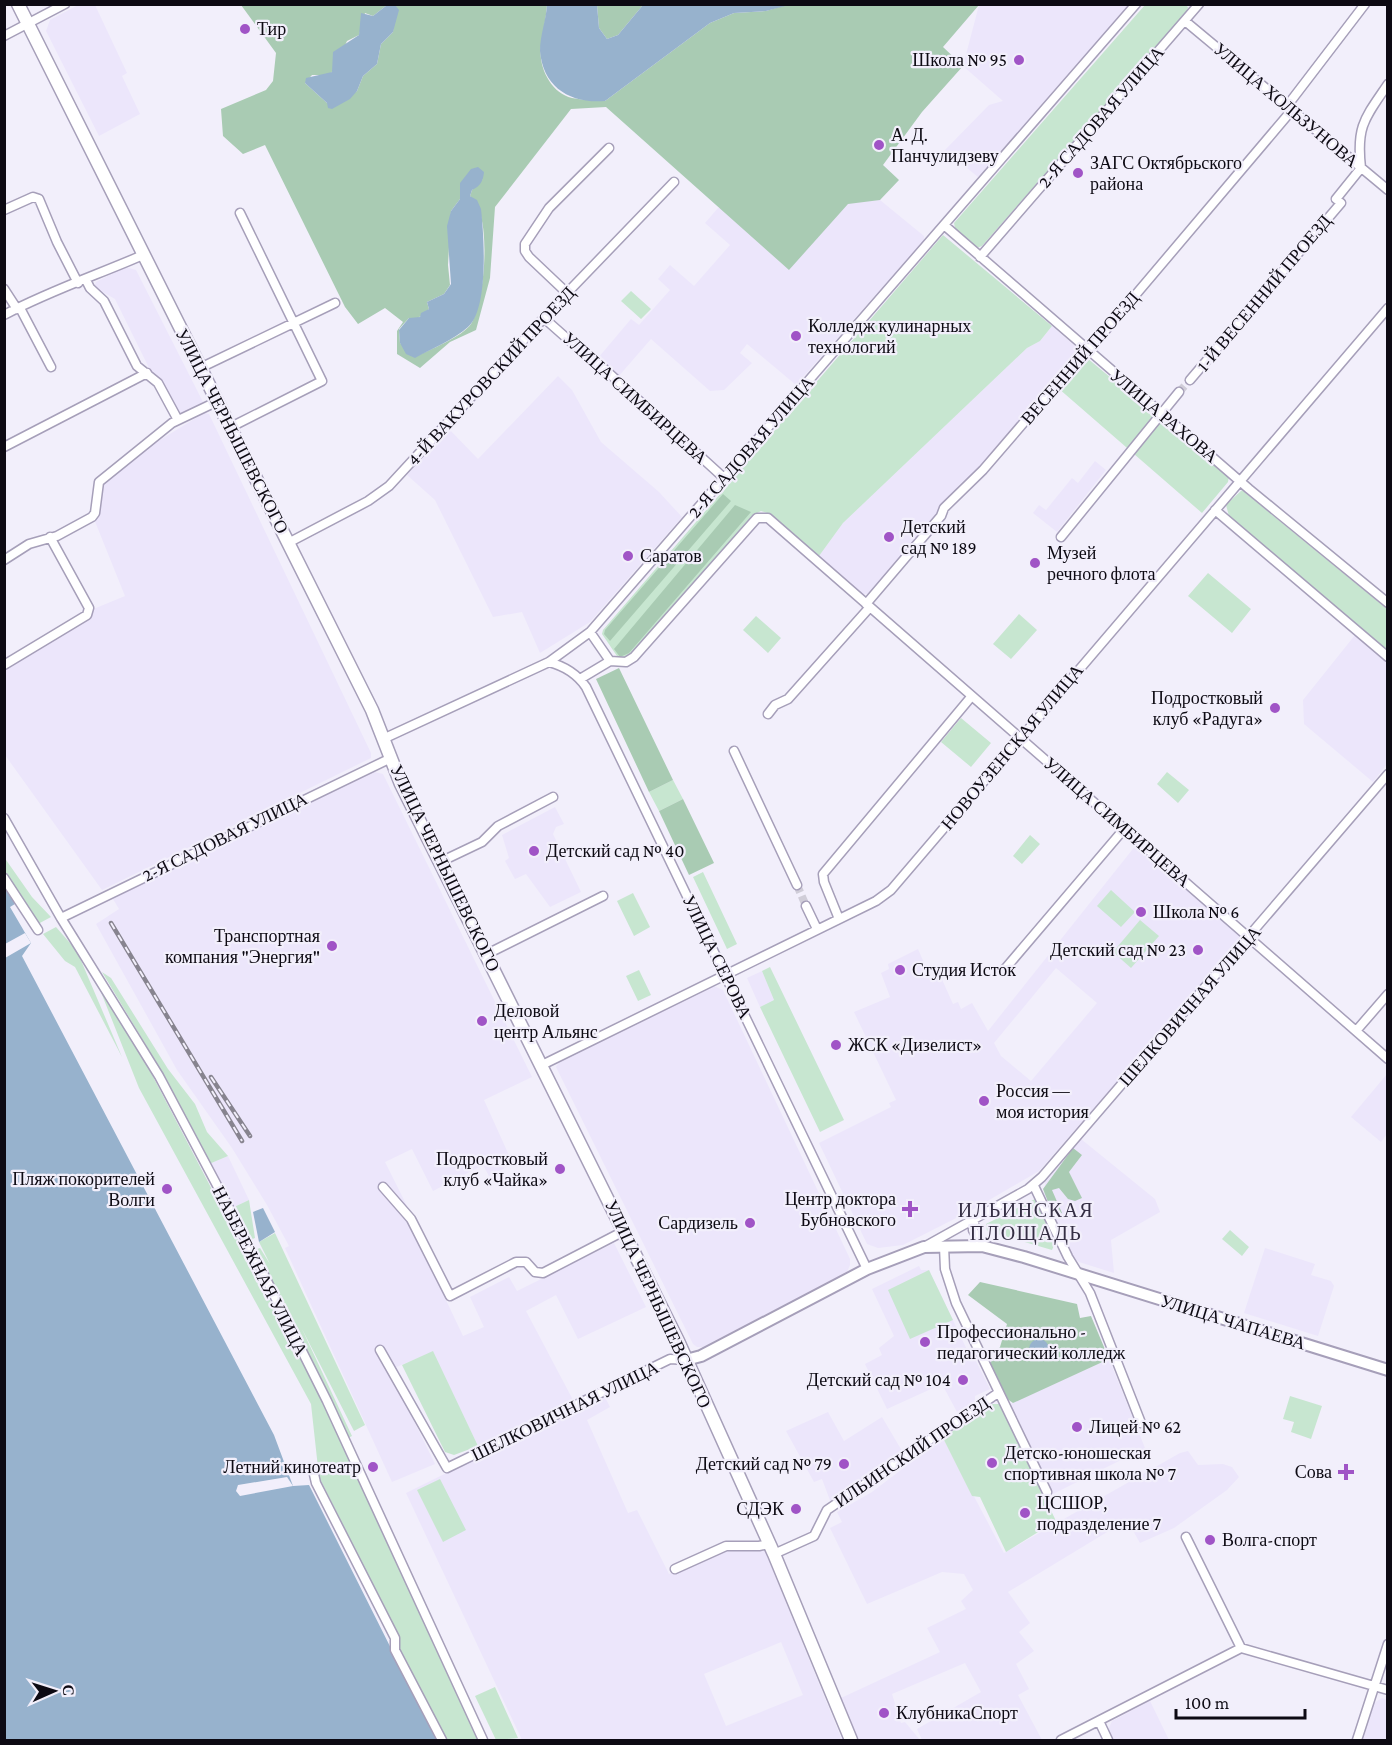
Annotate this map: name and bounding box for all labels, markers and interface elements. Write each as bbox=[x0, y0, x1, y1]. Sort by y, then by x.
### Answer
place label: Тир bbox=[257, 19, 286, 39]
marker: Тир bbox=[238, 22, 252, 36]
street label: УЛИЦА ХОЛЬЗУНОВА bbox=[1210, 39, 1362, 171]
street label: 2-Я САДОВАЯ УЛИЦА bbox=[1034, 42, 1168, 192]
place label: Школа № 95 bbox=[912, 50, 1007, 70]
marker: Школа № 95 bbox=[1012, 53, 1026, 67]
place label: А. Д. Панчулидзеву bbox=[891, 125, 999, 166]
marker: А. Д. Панчулидзеву bbox=[872, 138, 886, 152]
place label: ЗАГС Октябрьского района bbox=[1090, 153, 1242, 194]
marker: ЗАГС Октябрьского района bbox=[1071, 166, 1085, 180]
street label: 1-Й ВЕСЕННИЙ ПРОЕЗД bbox=[1193, 211, 1335, 375]
street label: 4-Й ВАКУРОВСКИЙ ПРОЕЗД bbox=[403, 283, 579, 469]
street label: ВЕСЕННИЙ ПРОЕЗД bbox=[1017, 288, 1143, 428]
place label: Колледж кулинарных технологий bbox=[808, 316, 971, 357]
street label: УЛИЦА ЧЕРНЫШЕВСКОГО bbox=[171, 325, 293, 537]
street label: УЛИЦА СИМБИРЦЕВА bbox=[559, 328, 711, 468]
marker: Колледж кулинарных технологий bbox=[789, 329, 803, 343]
street label: УЛИЦА РАХОВА bbox=[1106, 365, 1222, 467]
street label: 2-Я САДОВАЯ УЛИЦА bbox=[684, 372, 818, 522]
place label: Детский сад № 189 bbox=[901, 517, 977, 558]
marker: Детский сад № 189 bbox=[882, 530, 896, 544]
place label: Музей речного флота bbox=[1047, 543, 1156, 584]
place label: Саратов bbox=[640, 546, 702, 566]
marker: Саратов bbox=[621, 549, 635, 563]
marker: Музей речного флота bbox=[1028, 556, 1042, 570]
street label: НОВОУЗЕНСКАЯ УЛИЦА bbox=[937, 660, 1087, 834]
place label: Подростковый клуб «Радуга» bbox=[1151, 688, 1263, 729]
marker: Подростковый клуб «Радуга» bbox=[1268, 701, 1282, 715]
street label: УЛИЦА СИМБИРЦЕВА bbox=[1040, 753, 1194, 891]
street label: УЛИЦА ЧЕРНЫШЕВСКОГО bbox=[386, 761, 504, 975]
street label: 2-Я САДОВАЯ УЛИЦА bbox=[139, 788, 311, 886]
place label: Детский сад № 40 bbox=[546, 841, 684, 861]
marker: Детский сад № 40 bbox=[527, 844, 541, 858]
street label: УЛИЦА СЕРОВА bbox=[678, 892, 756, 1022]
place label: Школа № 6 bbox=[1153, 902, 1240, 922]
marker: Школа № 6 bbox=[1134, 905, 1148, 919]
street label: ШЕЛКОВИЧНАЯ УЛИЦА bbox=[1115, 922, 1265, 1090]
place label: Транспортная компания "Энергия" bbox=[165, 926, 320, 967]
marker: Транспортная компания "Энергия" bbox=[325, 939, 339, 953]
place label: Детский сад № 23 bbox=[1050, 940, 1186, 960]
marker: Детский сад № 23 bbox=[1191, 943, 1205, 957]
place label: Студия Исток bbox=[912, 960, 1016, 980]
marker: Студия Исток bbox=[893, 963, 907, 977]
place label: Деловой центр Альянс bbox=[494, 1001, 598, 1042]
marker: Деловой центр Альянс bbox=[475, 1014, 489, 1028]
place label: ЖСК «Дизелист» bbox=[848, 1035, 982, 1055]
marker: ЖСК «Дизелист» bbox=[829, 1038, 843, 1052]
place label: Россия — моя история bbox=[996, 1081, 1089, 1122]
marker: Россия — моя история bbox=[977, 1094, 991, 1108]
place label: Подростковый клуб «Чайка» bbox=[436, 1149, 548, 1190]
marker: Подростковый клуб «Чайка» bbox=[553, 1162, 567, 1176]
place label: Пляж покорителей Волги bbox=[12, 1169, 155, 1210]
marker: Пляж покорителей Волги bbox=[160, 1182, 174, 1196]
street label: НАБЕРЕЖНАЯ УЛИЦА bbox=[208, 1183, 312, 1359]
place label: Центр доктора Бубновского bbox=[785, 1189, 896, 1230]
street label: УЛИЦА ЧЕРНЫШЕВСКОГО bbox=[601, 1197, 715, 1411]
district label: ИЛЬИНСКАЯ ПЛОЩАДЬ bbox=[958, 1199, 1094, 1245]
marker: Центр доктора Бубновского bbox=[901, 1200, 919, 1218]
place label: Сардизель bbox=[658, 1213, 738, 1233]
marker: Сардизель bbox=[743, 1216, 757, 1230]
street label: УЛИЦА ЧАПАЕВА bbox=[1158, 1290, 1308, 1354]
place label: Профессионально - педагогический колледж bbox=[937, 1322, 1126, 1363]
marker: Профессионально - педагогический колледж bbox=[918, 1335, 932, 1349]
street label: ШЕЛКОВИЧНАЯ УЛИЦА bbox=[468, 1357, 662, 1465]
place label: Детский сад № 104 bbox=[807, 1370, 951, 1390]
marker: Детский сад № 104 bbox=[956, 1373, 970, 1387]
street label: ИЛЬИНСКИЙ ПРОЕЗД bbox=[831, 1393, 993, 1511]
place label: Лицей № 62 bbox=[1089, 1417, 1181, 1437]
marker: Лицей № 62 bbox=[1070, 1420, 1084, 1434]
place label: Детско-юношеская спортивная школа № 7 bbox=[1004, 1443, 1176, 1484]
place label: Детский сад № 79 bbox=[696, 1454, 832, 1474]
marker: Детско-юношеская спортивная школа № 7 bbox=[985, 1456, 999, 1470]
place label: Летний кинотеатр bbox=[223, 1457, 361, 1477]
marker: Детский сад № 79 bbox=[837, 1457, 851, 1471]
marker: Летний кинотеатр bbox=[366, 1460, 380, 1474]
place label: Сова bbox=[1295, 1462, 1332, 1482]
marker: Сова bbox=[1337, 1463, 1355, 1481]
place label: ЦСШОР, подразделение 7 bbox=[1037, 1493, 1161, 1534]
place label: СДЭК bbox=[736, 1499, 785, 1519]
marker: СДЭК bbox=[789, 1502, 803, 1516]
marker: ЦСШОР, подразделение 7 bbox=[1018, 1506, 1032, 1520]
place label: Волга-спорт bbox=[1222, 1530, 1317, 1550]
marker: Волга-спорт bbox=[1203, 1533, 1217, 1547]
north arrow bbox=[24, 1661, 84, 1721]
scale bar bbox=[1176, 1682, 1305, 1720]
text: С bbox=[60, 1684, 77, 1696]
text: 100 m bbox=[1185, 1693, 1230, 1713]
place label: КлубникаСпорт bbox=[896, 1703, 1018, 1723]
marker: КлубникаСпорт bbox=[877, 1706, 891, 1720]

